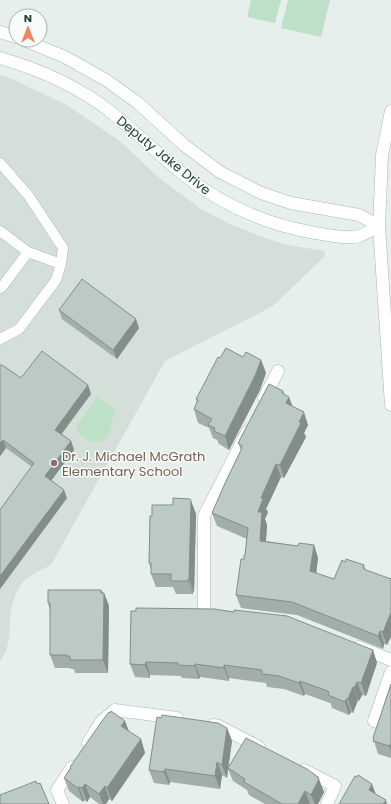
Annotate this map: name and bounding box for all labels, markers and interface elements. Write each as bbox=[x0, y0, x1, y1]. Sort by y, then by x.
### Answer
north arrow bbox=[8, 8, 48, 48]
text: N bbox=[24, 10, 32, 26]
street label: Deputy Jake Drive bbox=[112, 111, 215, 199]
place label: Dr. J. Michael McGrath Elementary School bbox=[62, 447, 205, 481]
marker: Dr. J. Michael McGrath Elementary School bbox=[49, 458, 59, 468]

